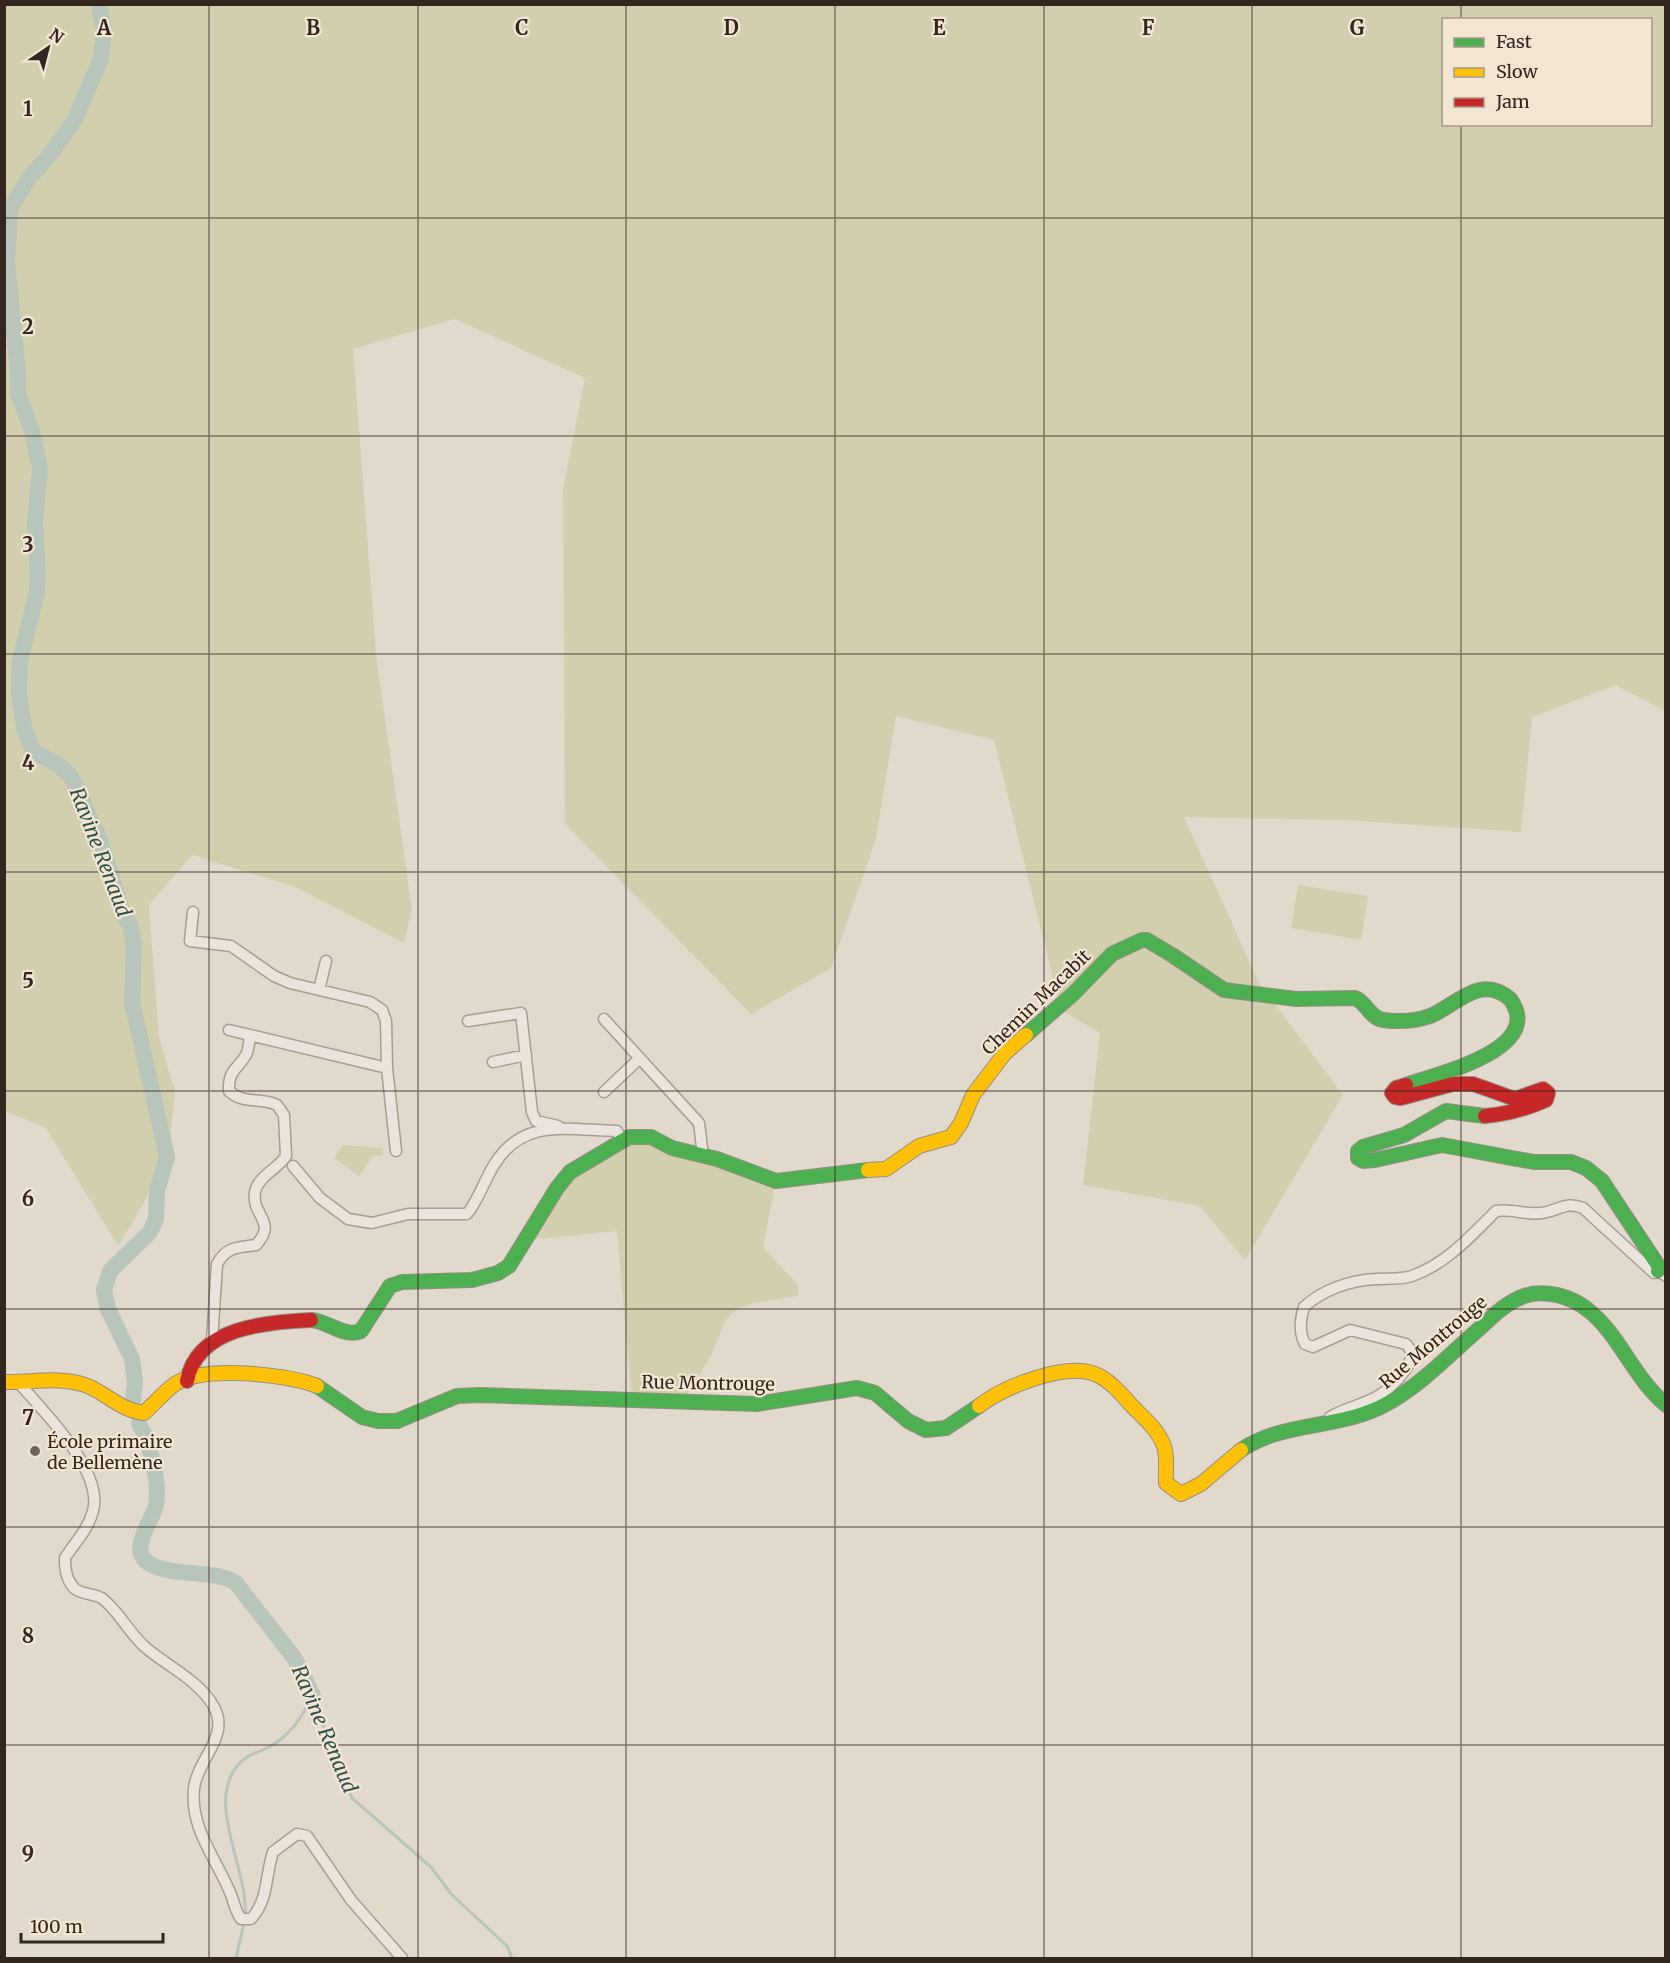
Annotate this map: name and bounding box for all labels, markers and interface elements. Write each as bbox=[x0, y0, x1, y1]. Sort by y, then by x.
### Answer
text: A bbox=[96, 15, 112, 40]
text: B bbox=[306, 15, 320, 40]
text: C bbox=[515, 15, 529, 40]
text: D bbox=[723, 15, 739, 40]
text: E bbox=[932, 15, 946, 40]
text: F bbox=[1142, 15, 1155, 40]
text: G bbox=[1350, 15, 1365, 40]
north arrow bbox=[18, 18, 78, 78]
legend bbox=[1442, 18, 1652, 126]
text: N bbox=[46, 24, 68, 48]
text: Fast bbox=[1496, 30, 1532, 53]
text: Slow bbox=[1496, 60, 1539, 83]
text: Jam bbox=[1495, 90, 1530, 113]
text: 1 bbox=[23, 96, 33, 121]
text: 2 bbox=[22, 314, 34, 339]
text: 3 bbox=[22, 532, 34, 557]
text: 4 bbox=[22, 750, 35, 775]
water label: Ravine Renaud bbox=[65, 784, 137, 921]
street label: Chemin Macabit bbox=[977, 944, 1095, 1060]
text: 5 bbox=[22, 968, 34, 993]
text: 6 bbox=[22, 1186, 34, 1211]
street label: Rue Montrouge bbox=[1375, 1290, 1491, 1394]
street label: Rue Montrouge bbox=[641, 1370, 775, 1396]
text: 7 bbox=[22, 1405, 34, 1430]
place label: École primaire de Bellemène bbox=[47, 1430, 172, 1474]
marker: École primaire de Bellemène bbox=[28, 1444, 42, 1458]
text: 8 bbox=[22, 1623, 34, 1648]
water label: Ravine Renaud bbox=[287, 1661, 363, 1797]
text: 9 bbox=[22, 1841, 34, 1866]
scale bar bbox=[21, 1906, 164, 1944]
text: 100 m bbox=[30, 1915, 83, 1938]

